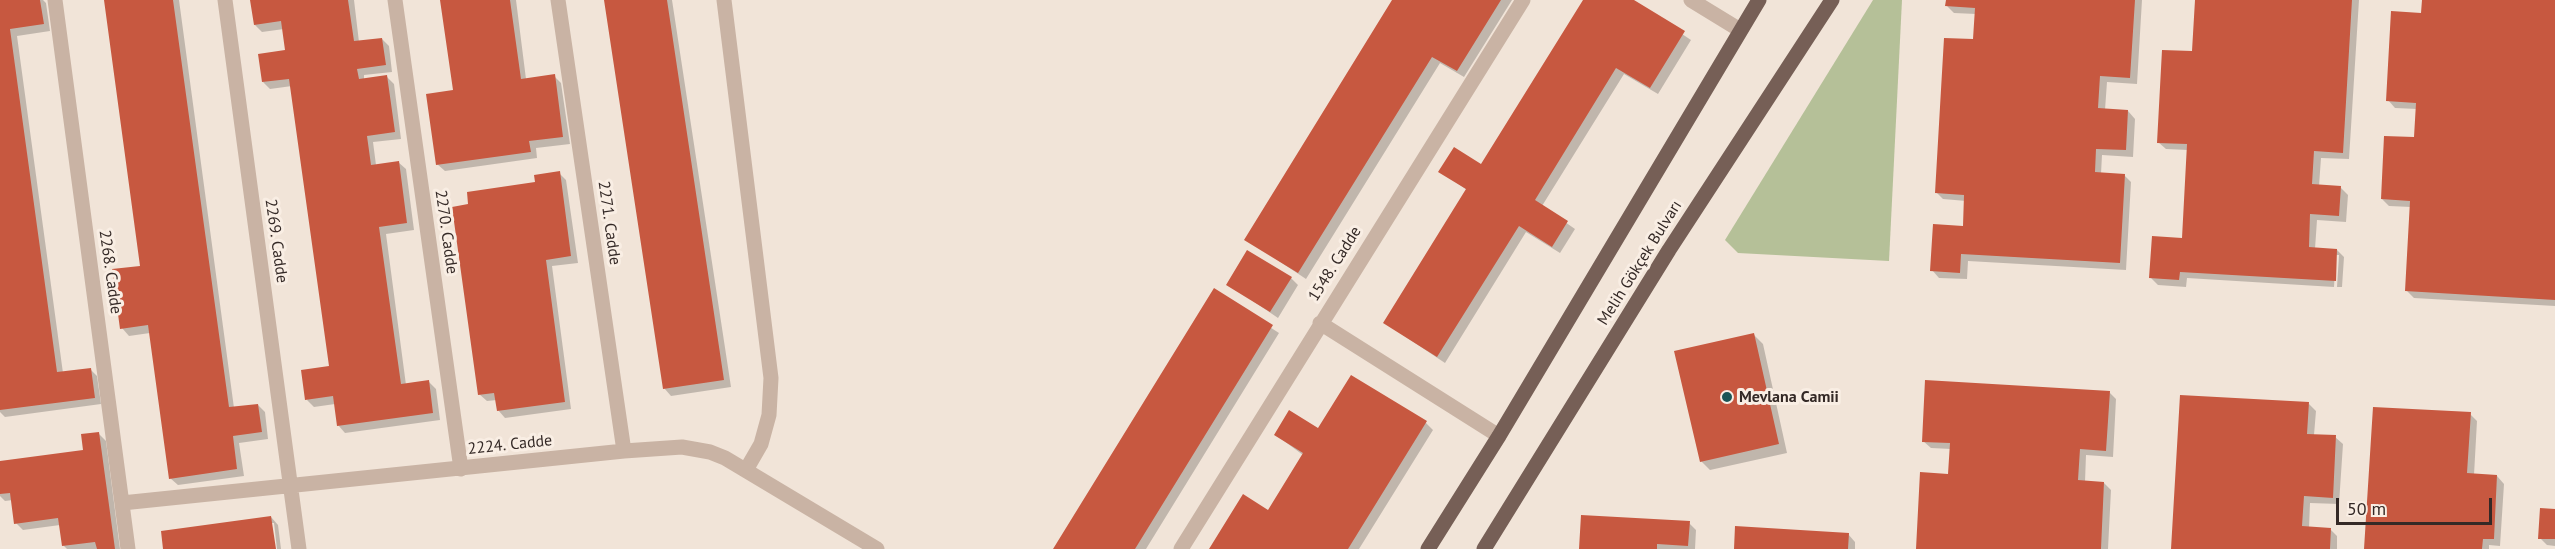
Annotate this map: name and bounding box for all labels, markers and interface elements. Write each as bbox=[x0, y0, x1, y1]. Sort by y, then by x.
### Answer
street label: 2271. Cadde bbox=[594, 180, 624, 266]
street label: 2270. Cadde bbox=[431, 189, 461, 275]
street label: Melih Gökçek Bulvarı bbox=[1594, 197, 1686, 329]
street label: 2269. Cadde bbox=[261, 198, 291, 284]
street label: 1548. Cadde bbox=[1304, 223, 1366, 305]
street label: 2268. Cadde bbox=[95, 229, 125, 315]
place label: Mevlana Camii bbox=[1739, 387, 1839, 407]
marker: Mevlana Camii bbox=[1720, 390, 1734, 404]
street label: 2224. Cadde bbox=[467, 431, 553, 459]
scale bar bbox=[2339, 486, 2495, 524]
text: 50 m bbox=[2347, 497, 2386, 520]

